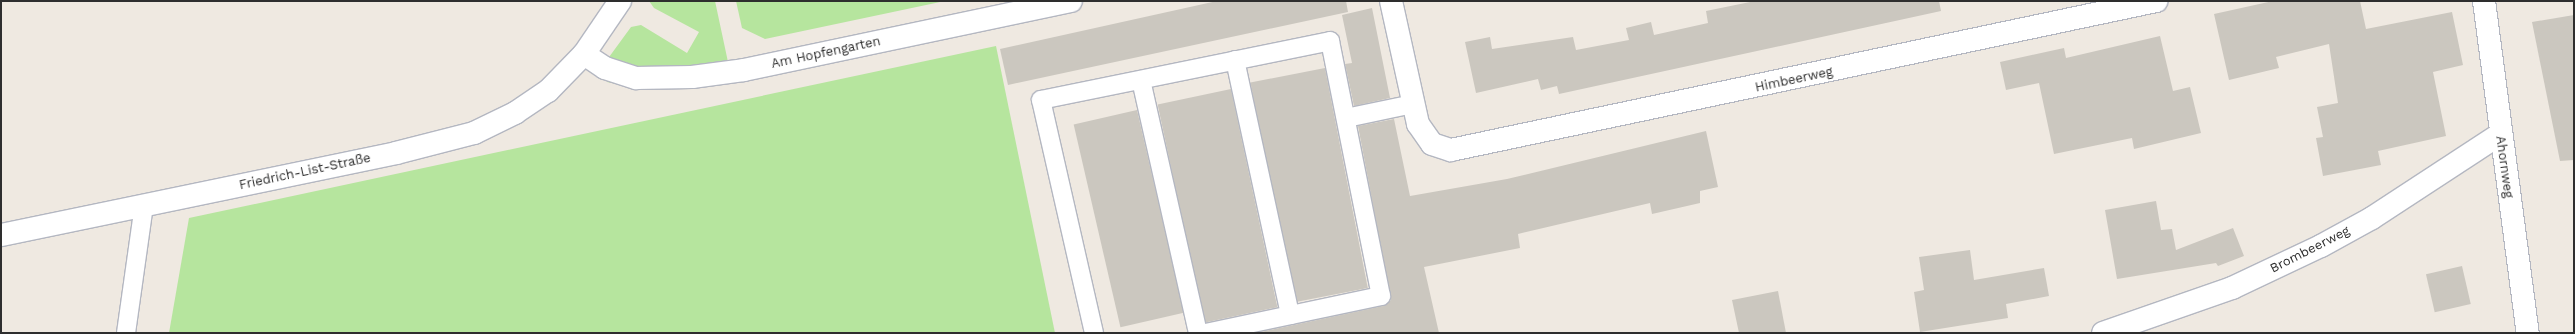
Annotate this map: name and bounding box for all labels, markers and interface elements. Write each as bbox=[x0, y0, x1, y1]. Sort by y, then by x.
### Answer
street label: Am Hopfengarten bbox=[770, 34, 882, 72]
street label: Himbeerweg bbox=[1754, 64, 1834, 96]
street label: Ahornweg bbox=[2492, 135, 2516, 199]
street label: Friedrich-List-Straße bbox=[238, 150, 372, 194]
street label: Brombeerweg bbox=[2268, 223, 2352, 277]

